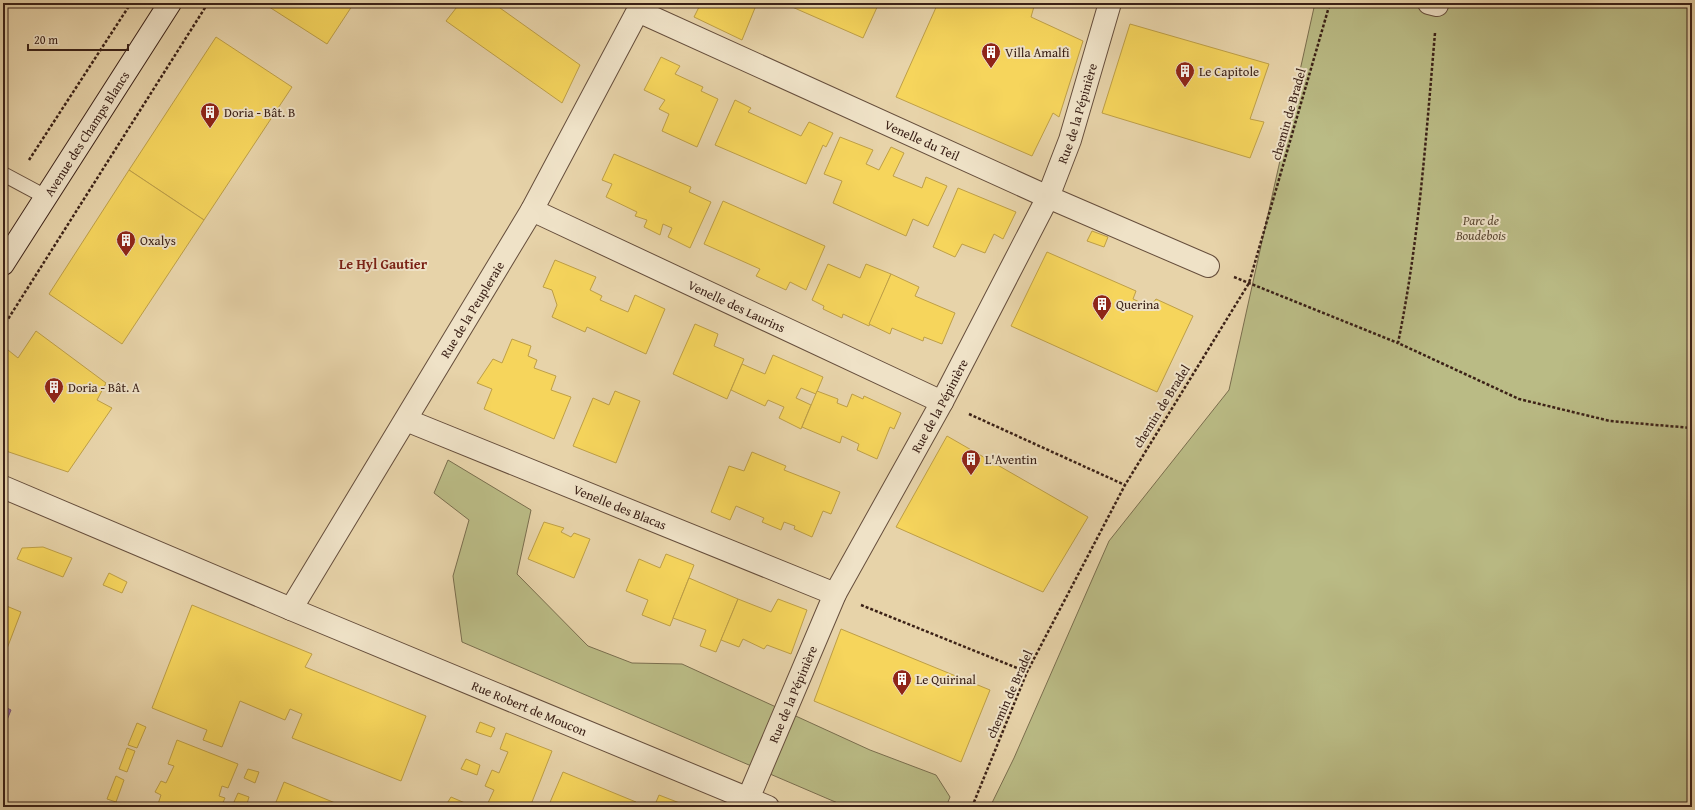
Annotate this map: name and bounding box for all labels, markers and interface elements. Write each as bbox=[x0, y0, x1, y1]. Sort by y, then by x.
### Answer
scale bar bbox=[28, 26, 128, 52]
text: 20 m bbox=[34, 31, 58, 48]
building icon: Villa Amalfi bbox=[980, 41, 1002, 69]
place label: Villa Amalfi bbox=[1005, 43, 1070, 62]
building icon: Le Capitole bbox=[1174, 60, 1196, 88]
street label: Rue de la Pépinière bbox=[1053, 61, 1102, 166]
place label: Le Capitole bbox=[1199, 62, 1259, 81]
street label: chemin de Bradel bbox=[1266, 66, 1311, 162]
street label: Avenue des Champs Blancs bbox=[40, 67, 134, 200]
building icon: Doria - Bât. B bbox=[199, 101, 221, 129]
place label: Doria - Bât. B bbox=[224, 103, 295, 122]
street label: Venelle du Teil bbox=[881, 115, 963, 166]
park label: Parc de Boudebois bbox=[1455, 211, 1506, 245]
building icon: Oxalys bbox=[115, 229, 137, 257]
place label: Oxalys bbox=[140, 231, 176, 250]
district label: Le Hyl Gautier bbox=[339, 254, 428, 274]
street label: Rue de la Peupleraie bbox=[436, 258, 509, 362]
street label: Venelle des Laurins bbox=[685, 275, 788, 337]
building icon: Querina bbox=[1091, 293, 1113, 321]
place label: Querina bbox=[1116, 295, 1160, 314]
street label: Rue de la Pépinière bbox=[907, 356, 973, 456]
street label: chemin de Bradel bbox=[1128, 361, 1195, 451]
building icon: Doria - Bât. A bbox=[43, 376, 65, 404]
place label: Doria - Bât. A bbox=[68, 378, 140, 397]
building icon: L'Aventin bbox=[960, 448, 982, 476]
place label: L'Aventin bbox=[985, 450, 1038, 469]
street label: Venelle des Blacas bbox=[570, 480, 669, 535]
street label: Rue de la Pépinière bbox=[764, 643, 822, 746]
street label: chemin de Bradel bbox=[982, 647, 1038, 741]
building icon: Le Quirinal bbox=[891, 668, 913, 696]
place label: Le Quirinal bbox=[916, 670, 976, 689]
street label: Rue Robert de Moucon bbox=[469, 676, 591, 741]

